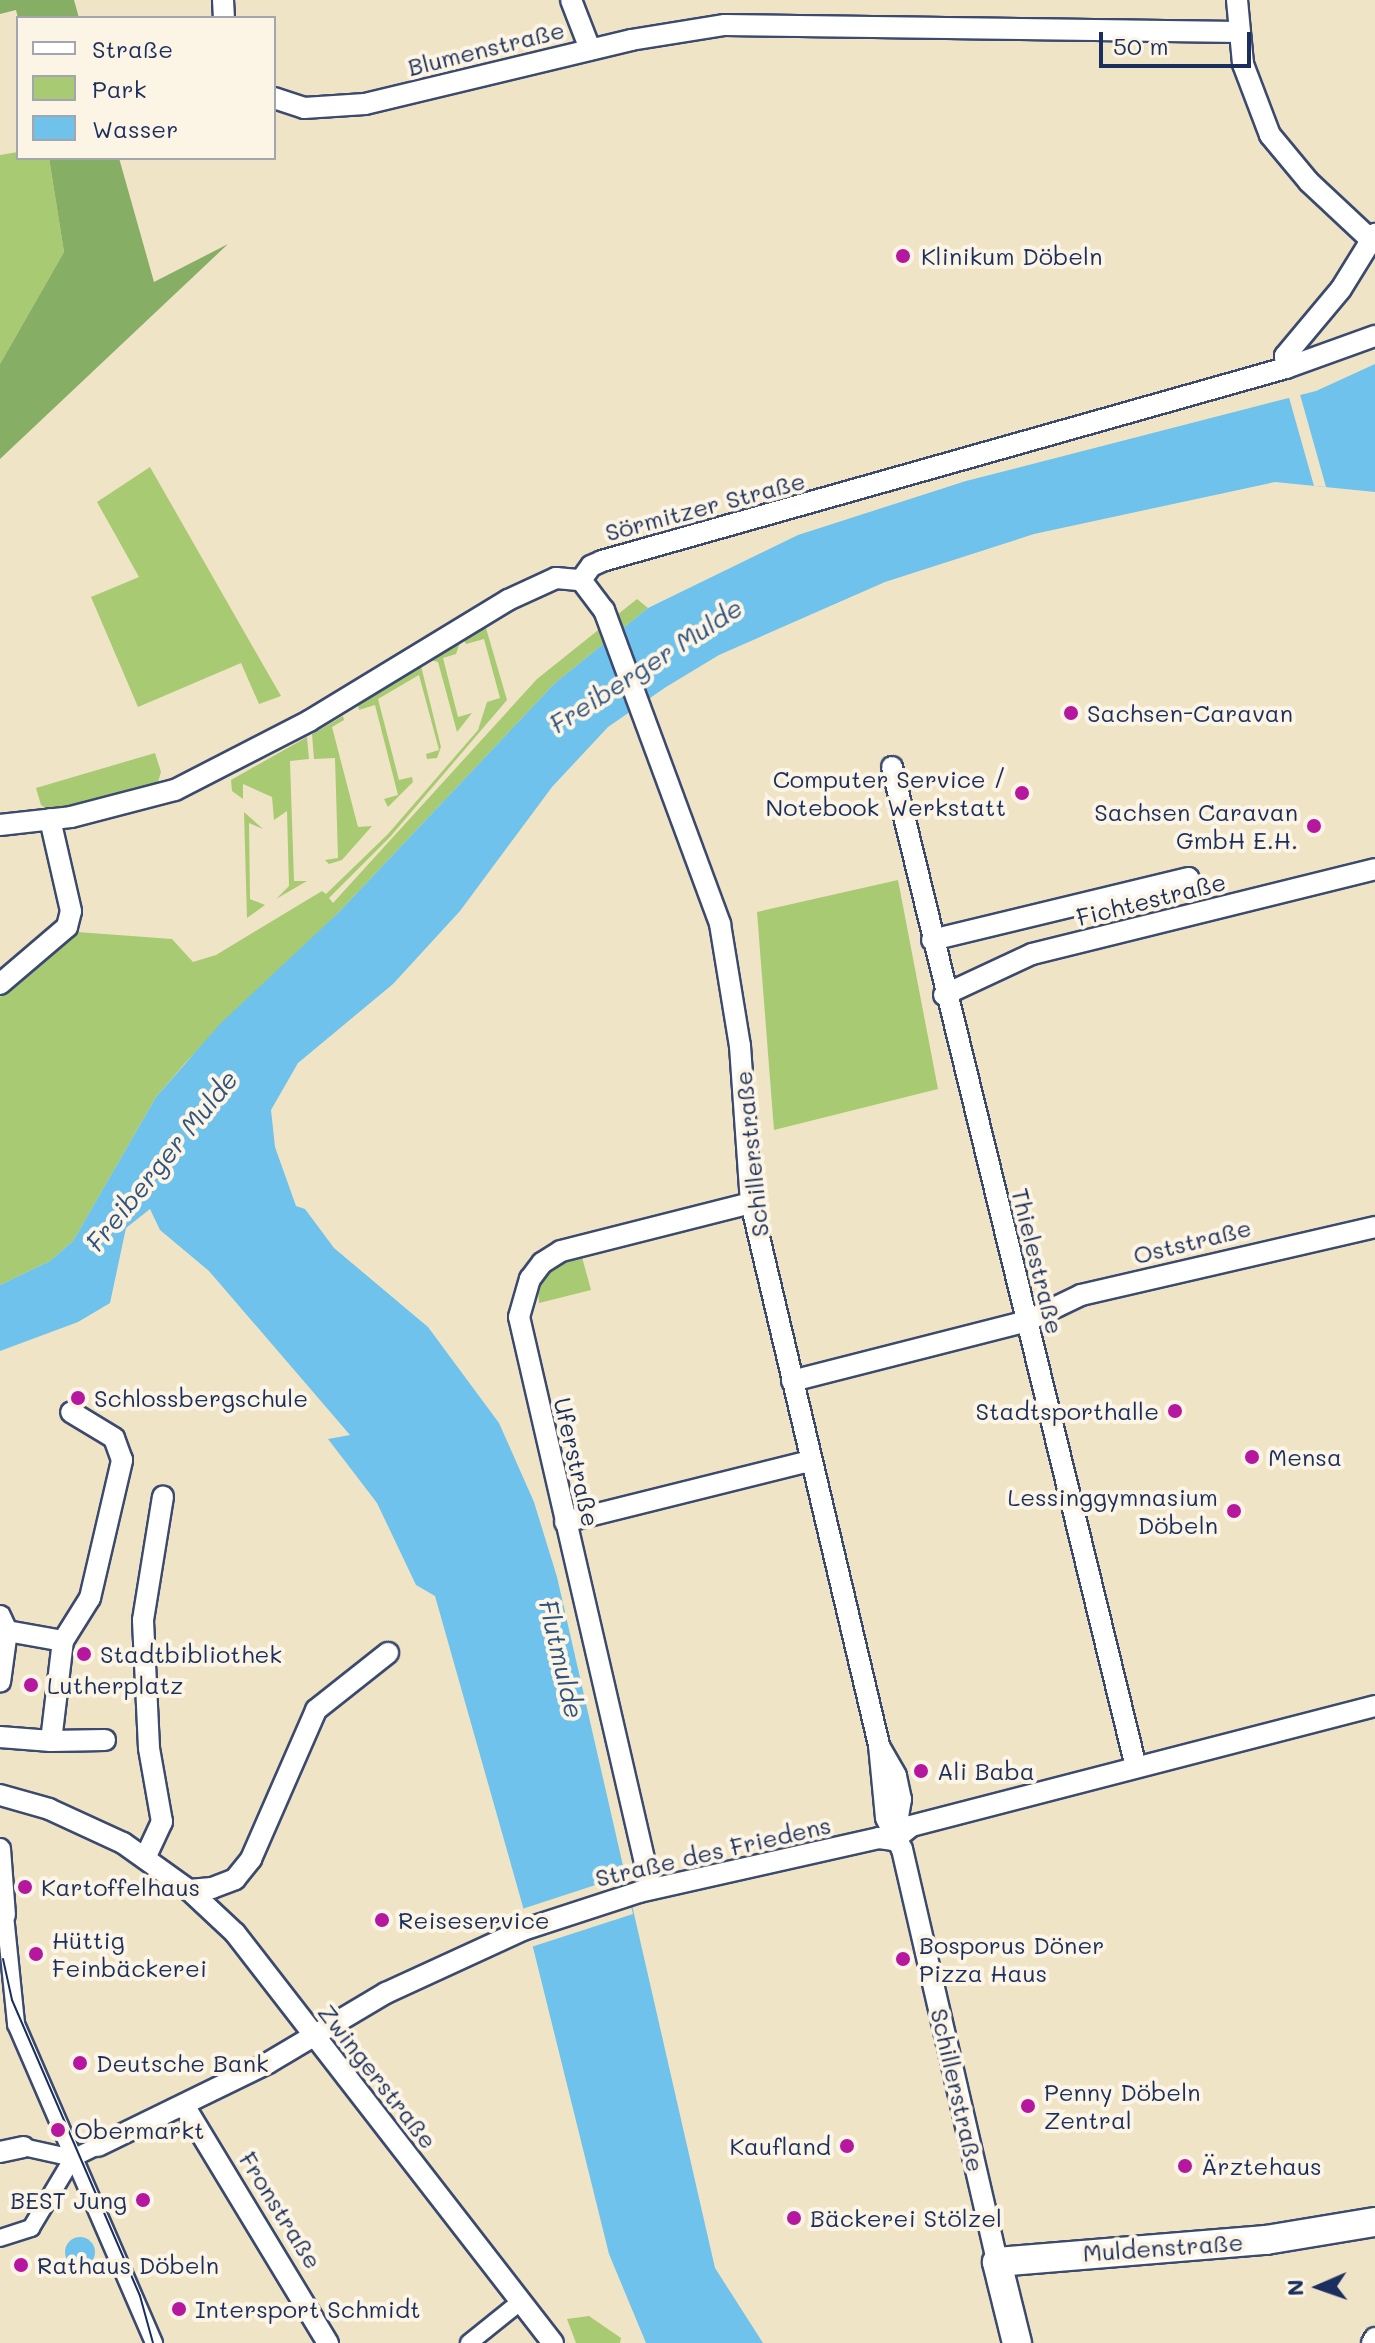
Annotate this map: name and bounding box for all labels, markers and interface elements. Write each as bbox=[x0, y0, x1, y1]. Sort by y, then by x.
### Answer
street label: Blumenstraße bbox=[405, 15, 567, 81]
legend bbox=[16, 16, 276, 160]
scale bar bbox=[1103, 16, 1255, 66]
text: 50 m bbox=[1113, 30, 1169, 61]
text: Straße bbox=[92, 33, 173, 64]
text: Park bbox=[92, 73, 146, 104]
text: Wasser bbox=[92, 113, 178, 144]
place label: Klinikum Döbeln bbox=[921, 242, 1102, 270]
marker: Klinikum Döbeln bbox=[892, 245, 914, 267]
street label: Sörmitzer Straße bbox=[602, 465, 808, 547]
water label: Freiberger Mulde bbox=[544, 592, 748, 740]
place label: Sachsen-Caravan bbox=[1087, 699, 1293, 727]
marker: Sachsen-Caravan bbox=[1062, 704, 1080, 722]
place label: Computer Service / Notebook Werkstatt bbox=[765, 765, 1006, 821]
marker: Computer Service / Notebook Werkstatt bbox=[1013, 784, 1031, 802]
place label: Sachsen Caravan GmbH E.H. bbox=[1094, 798, 1298, 854]
marker: Sachsen Caravan GmbH E.H. bbox=[1305, 817, 1323, 835]
street label: Fichtestraße bbox=[1073, 867, 1229, 931]
water label: Freiberger Mulde bbox=[79, 1064, 245, 1258]
street label: Schillerstraße bbox=[728, 1070, 774, 1238]
street label: Thielestraße bbox=[1006, 1185, 1070, 1337]
street label: Oststraße bbox=[1130, 1212, 1254, 1270]
place label: Schlossbergschule bbox=[94, 1384, 308, 1412]
marker: Schlossbergschule bbox=[69, 1389, 87, 1407]
street label: Uferstraße bbox=[548, 1395, 606, 1529]
place label: Stadtsporthalle bbox=[975, 1397, 1159, 1425]
marker: Stadtsporthalle bbox=[1166, 1402, 1184, 1420]
place label: Mensa bbox=[1268, 1443, 1342, 1471]
marker: Mensa bbox=[1243, 1448, 1261, 1466]
place label: Lessinggymnasium Döbeln bbox=[1008, 1483, 1218, 1539]
marker: Lessinggymnasium Döbeln bbox=[1225, 1502, 1243, 1520]
water label: Flutmulde bbox=[532, 1597, 590, 1721]
place label: Stadtbibliothek bbox=[100, 1640, 282, 1668]
marker: Stadtbibliothek bbox=[75, 1645, 93, 1663]
place label: Lutherplatz bbox=[47, 1671, 183, 1699]
marker: Lutherplatz bbox=[22, 1676, 40, 1694]
place label: Ali Baba bbox=[937, 1757, 1035, 1785]
marker: Ali Baba bbox=[912, 1762, 930, 1780]
street label: Straße des Friedens bbox=[592, 1810, 834, 1892]
place label: Kartoffelhaus bbox=[41, 1873, 200, 1901]
marker: Kartoffelhaus bbox=[16, 1878, 34, 1896]
place label: Reiseservice bbox=[398, 1906, 550, 1934]
marker: Reiseservice bbox=[373, 1911, 391, 1929]
place label: Hüttig Feinbäckerei bbox=[52, 1926, 207, 1982]
place label: Bosporus Döner Pizza Haus bbox=[919, 1931, 1104, 1987]
marker: Hüttig Feinbäckerei bbox=[27, 1945, 45, 1963]
marker: Bosporus Döner Pizza Haus bbox=[894, 1950, 912, 1968]
street label: Zwingerstraße bbox=[313, 1998, 443, 2154]
street label: Schillerstraße bbox=[925, 2006, 991, 2174]
place label: Deutsche Bank bbox=[96, 2049, 269, 2077]
marker: Deutsche Bank bbox=[71, 2054, 89, 2072]
place label: Penny Döbeln Zentral bbox=[1044, 2078, 1201, 2134]
marker: Penny Döbeln Zentral bbox=[1019, 2097, 1037, 2115]
place label: Obermarkt bbox=[74, 2116, 205, 2144]
marker: Obermarkt bbox=[49, 2121, 67, 2139]
place label: Kaufland bbox=[730, 2132, 831, 2160]
marker: Kaufland bbox=[838, 2137, 856, 2155]
street label: Fronstraße bbox=[234, 2146, 328, 2274]
place label: Ärztehaus bbox=[1201, 2152, 1322, 2180]
marker: Ärztehaus bbox=[1176, 2157, 1194, 2175]
place label: BEST Jung bbox=[10, 2186, 127, 2214]
marker: BEST Jung bbox=[134, 2191, 152, 2209]
place label: Bäckerei Stölzel bbox=[810, 2204, 1002, 2232]
marker: Bäckerei Stölzel bbox=[785, 2209, 803, 2227]
street label: Muldenstraße bbox=[1082, 2227, 1244, 2267]
north arrow bbox=[1279, 2247, 1359, 2327]
place label: Rathaus Döbeln bbox=[37, 2251, 219, 2279]
marker: Rathaus Döbeln bbox=[12, 2256, 30, 2274]
text: N bbox=[1280, 2279, 1309, 2297]
place label: Intersport Schmidt bbox=[195, 2295, 421, 2323]
marker: Intersport Schmidt bbox=[170, 2300, 188, 2318]

